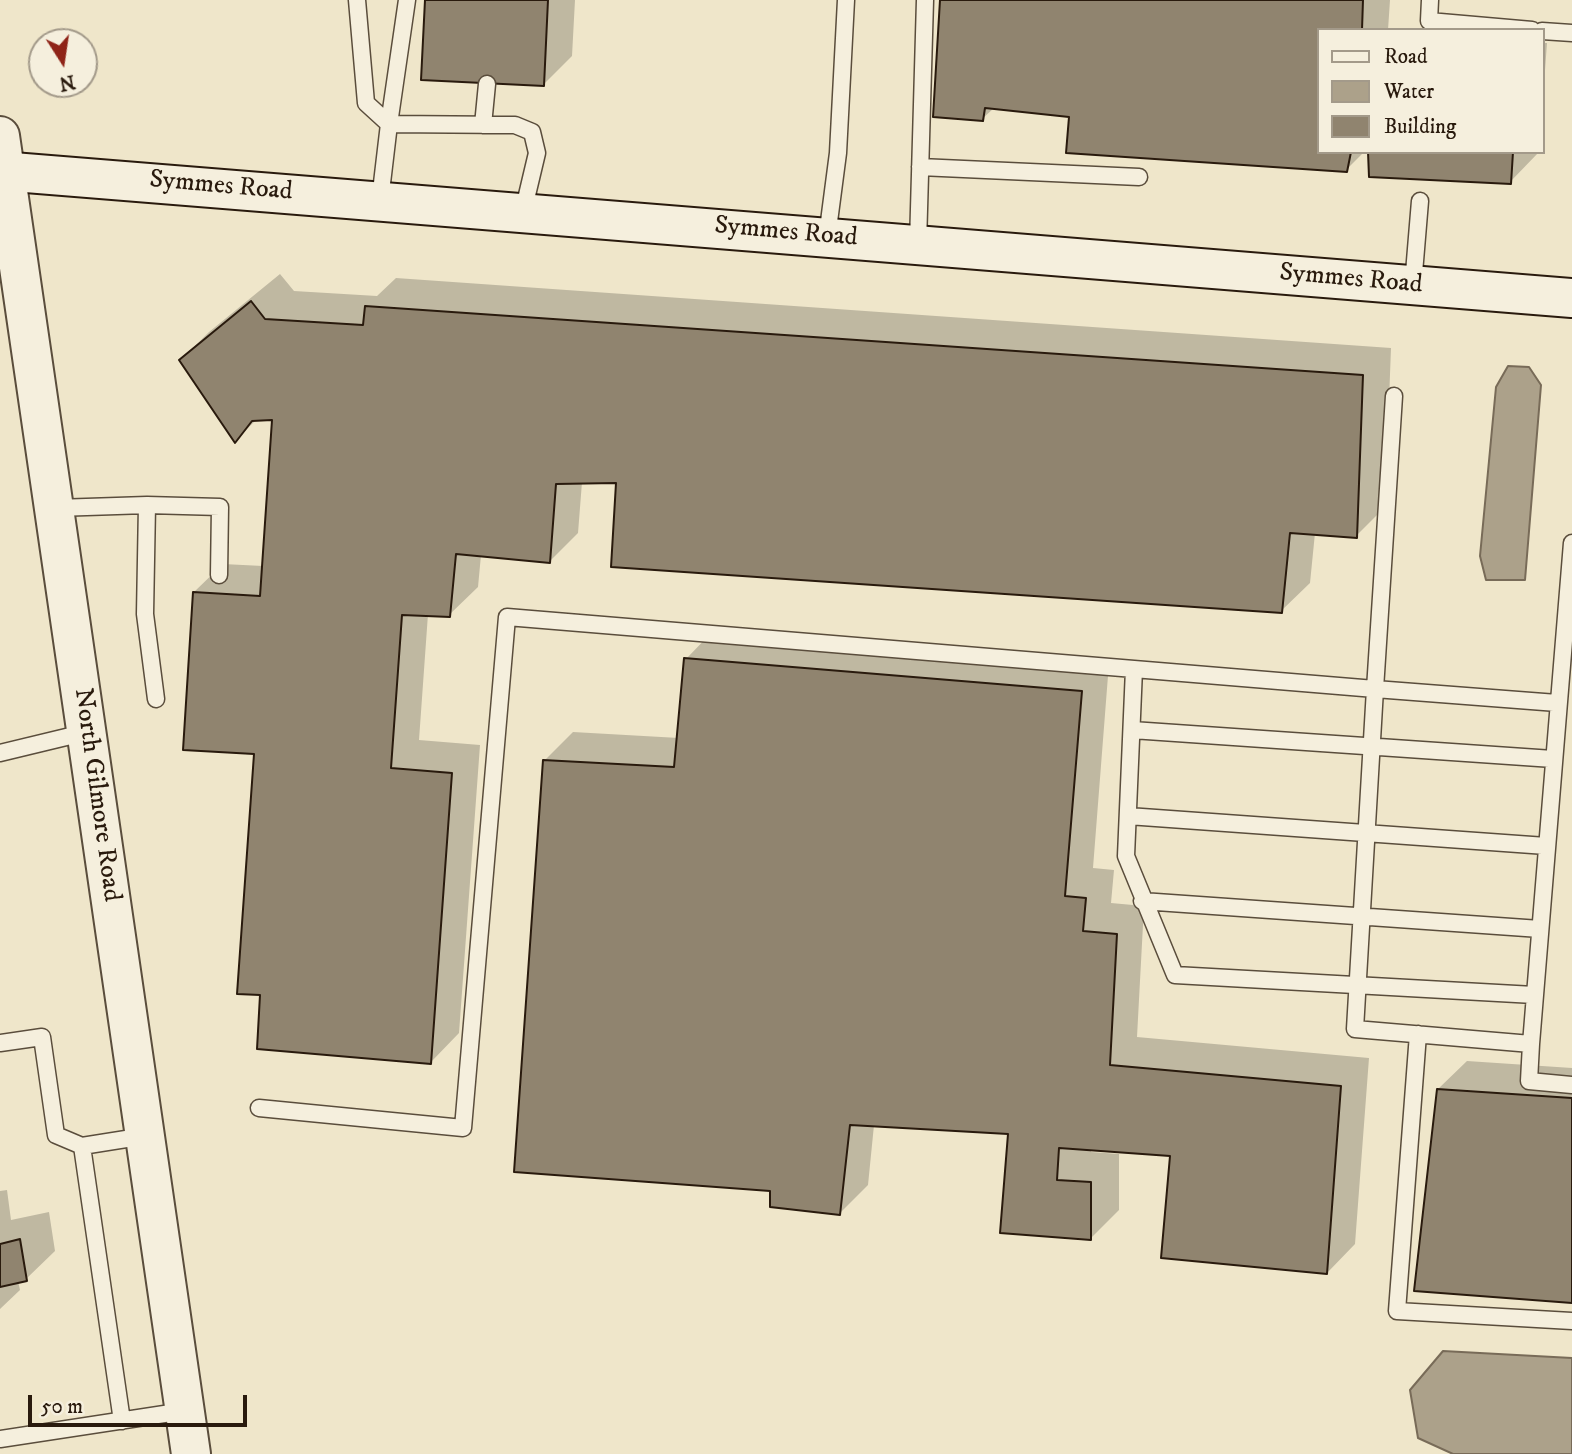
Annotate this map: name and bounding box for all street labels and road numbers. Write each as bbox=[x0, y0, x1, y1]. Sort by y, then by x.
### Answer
street label: Symmes Road bbox=[148, 165, 294, 209]
street label: Symmes Road bbox=[713, 211, 859, 255]
street label: Symmes Road bbox=[1278, 258, 1424, 302]
street label: North Gilmore Road bbox=[66, 686, 126, 904]

